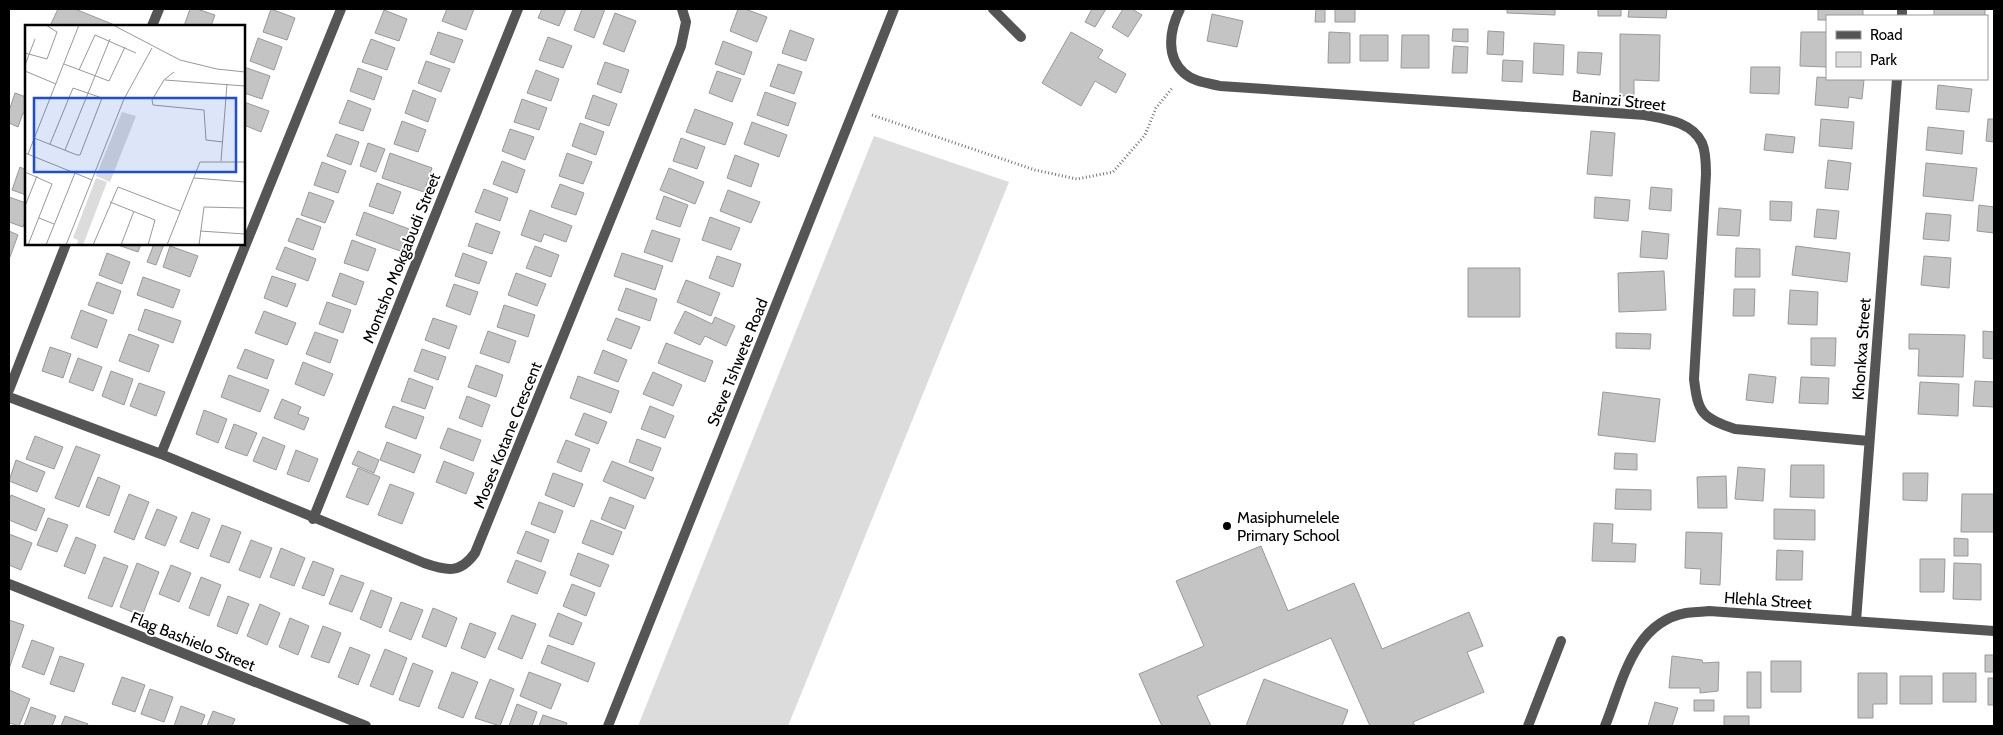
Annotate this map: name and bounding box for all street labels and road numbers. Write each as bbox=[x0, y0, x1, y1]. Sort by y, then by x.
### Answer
street label: Baninzi Street bbox=[1571, 86, 1667, 115]
street label: Montsho Mokgabudi Street bbox=[359, 170, 445, 346]
street label: Steve Tshwete Road bbox=[703, 295, 772, 429]
street label: Khonkxa Street bbox=[1848, 297, 1875, 401]
street label: Moses Kotane Crescent bbox=[469, 358, 546, 511]
street label: Hlehla Street bbox=[1723, 588, 1813, 613]
street label: Flag Bashielo Street bbox=[128, 608, 258, 675]

